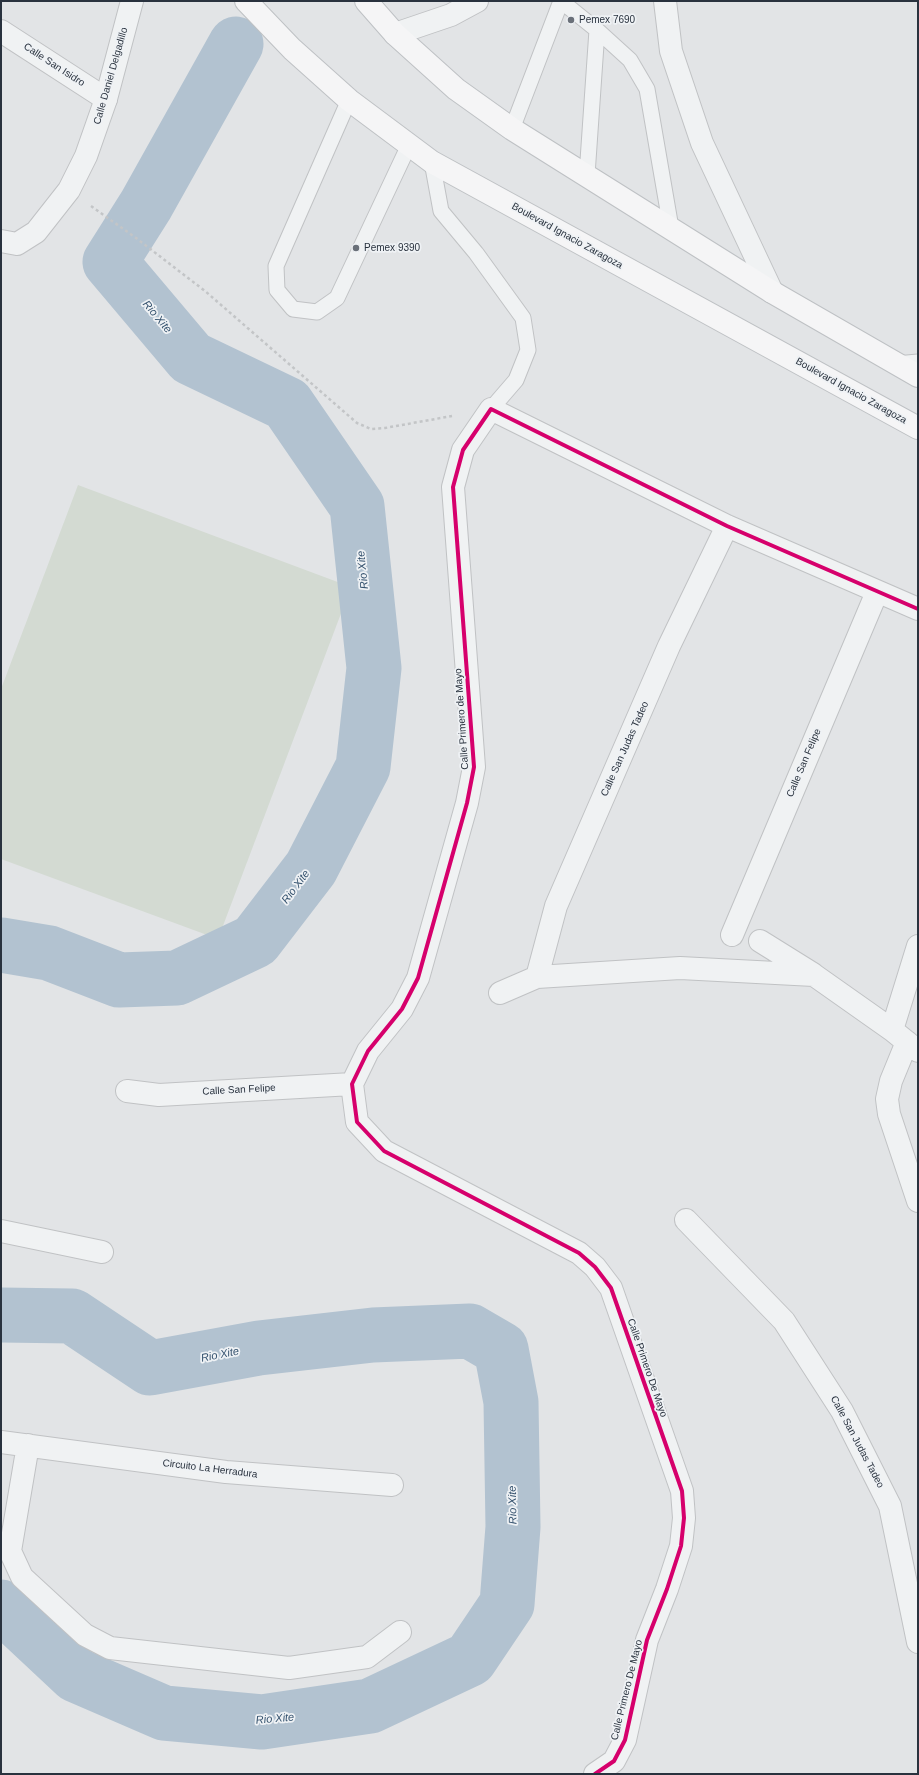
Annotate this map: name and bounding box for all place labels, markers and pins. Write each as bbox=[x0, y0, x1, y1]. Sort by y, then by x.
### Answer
place label: Pemex 7690 bbox=[579, 14, 635, 26]
marker: Pemex 7690 bbox=[566, 15, 576, 25]
place label: Pemex 9390 bbox=[364, 242, 420, 254]
marker: Pemex 9390 bbox=[351, 243, 361, 253]

